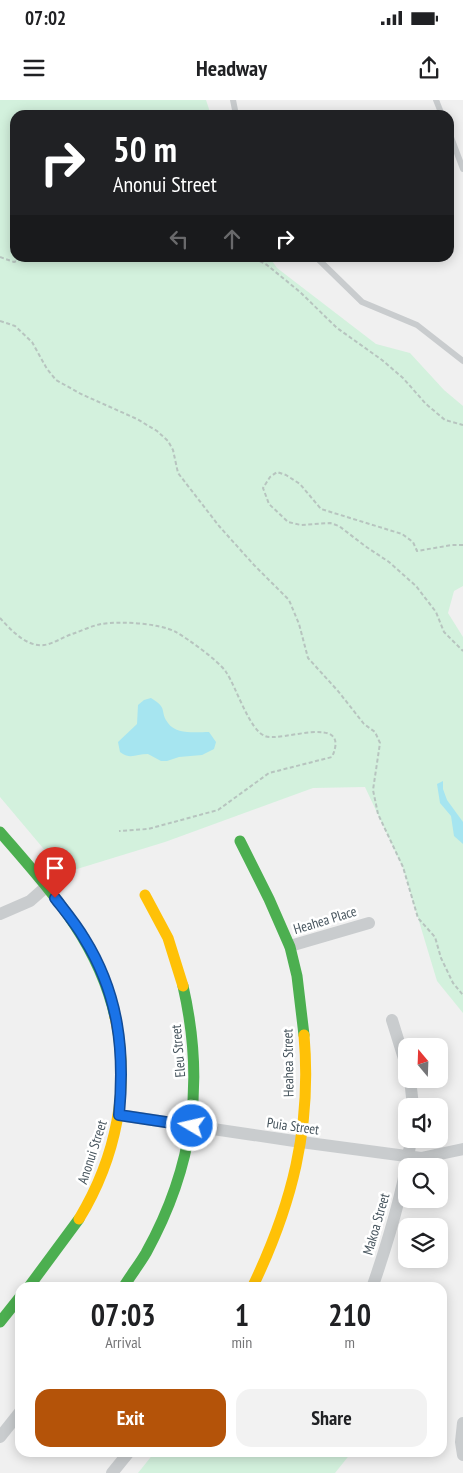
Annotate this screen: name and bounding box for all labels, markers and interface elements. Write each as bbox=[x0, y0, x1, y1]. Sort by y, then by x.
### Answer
text: 07:02 bbox=[25, 6, 66, 30]
icon: menu bbox=[20, 54, 48, 82]
text: Headway bbox=[196, 54, 267, 82]
icon: share bbox=[415, 54, 443, 82]
text: 50 m bbox=[113, 126, 177, 172]
icon: right bbox=[30, 130, 95, 195]
text: Anonui Street bbox=[113, 170, 217, 198]
icon: left bbox=[165, 225, 193, 253]
icon: ahead bbox=[218, 225, 246, 253]
icon: right bbox=[271, 225, 299, 253]
pin bbox=[34, 847, 76, 898]
icon: arrive bbox=[41, 854, 69, 882]
street label: Heahea Place bbox=[291, 902, 359, 938]
street label: Eleu Street bbox=[167, 1024, 189, 1078]
street label: Heahea Street bbox=[278, 1029, 298, 1097]
north arrow bbox=[398, 1038, 448, 1088]
map controls bbox=[398, 1038, 448, 1268]
button: sound bbox=[398, 1098, 448, 1148]
position arrow bbox=[165, 1099, 217, 1151]
street label: Puia Street bbox=[266, 1113, 320, 1139]
street label: Anonui Street bbox=[73, 1118, 111, 1186]
button: search bbox=[398, 1158, 448, 1208]
street label: Makoa Street bbox=[359, 1191, 393, 1257]
button: layers bbox=[398, 1218, 448, 1268]
text: 07:03 bbox=[91, 1295, 156, 1334]
text: 1 bbox=[235, 1295, 249, 1334]
text: 210 bbox=[328, 1295, 371, 1334]
text: Arrival bbox=[105, 1332, 141, 1352]
text: min bbox=[231, 1332, 252, 1352]
text: m bbox=[344, 1332, 355, 1352]
button: Exit bbox=[35, 1389, 226, 1447]
button: Share bbox=[236, 1389, 427, 1447]

